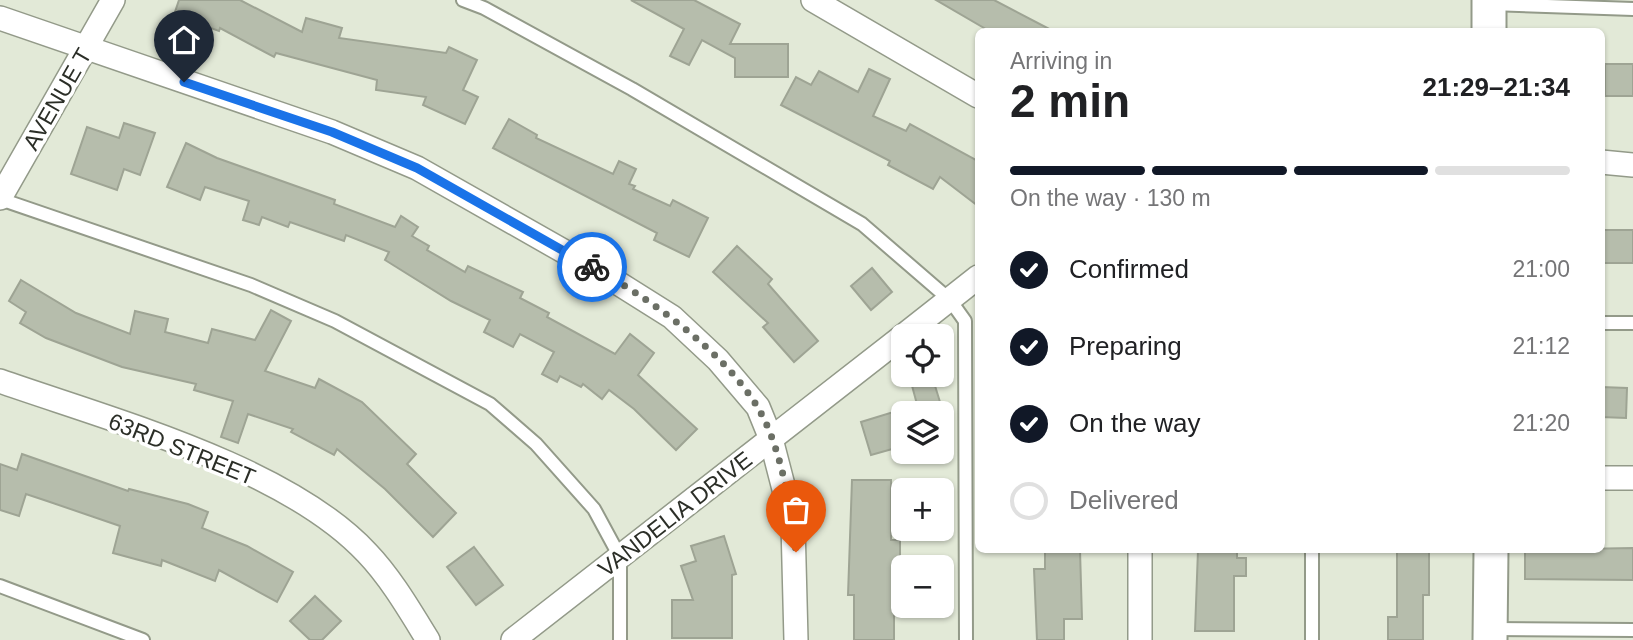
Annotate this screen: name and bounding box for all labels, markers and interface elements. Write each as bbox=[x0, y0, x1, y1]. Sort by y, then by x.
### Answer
pin bbox=[154, 10, 214, 82]
icon: home bbox=[165, 21, 203, 59]
street label: AVENUE T bbox=[18, 44, 96, 154]
text: Arriving in bbox=[1010, 48, 1112, 74]
text: 21:29–21:34 bbox=[1423, 72, 1570, 102]
text: 2 min bbox=[1010, 75, 1130, 127]
text: On the way · 130 m bbox=[1010, 185, 1211, 211]
courier bbox=[557, 232, 627, 302]
icon: bike bbox=[573, 248, 611, 286]
icon: check bbox=[1010, 251, 1048, 289]
text: Confirmed bbox=[1069, 254, 1189, 284]
text: 21:00 bbox=[1512, 256, 1570, 282]
map controls bbox=[891, 324, 954, 618]
button: locate bbox=[891, 324, 954, 387]
icon: check bbox=[1010, 328, 1048, 366]
text: Preparing bbox=[1069, 331, 1182, 361]
text: 21:12 bbox=[1512, 333, 1570, 359]
button: layers bbox=[891, 401, 954, 464]
icon: check bbox=[1010, 405, 1048, 443]
street label: 63RD STREET bbox=[105, 408, 259, 490]
text: On the way bbox=[1069, 408, 1201, 438]
text: 21:20 bbox=[1512, 410, 1570, 436]
street label: VANDELIA DRIVE bbox=[593, 446, 757, 582]
button: + bbox=[891, 478, 954, 541]
pin bbox=[766, 480, 826, 552]
text: Delivered bbox=[1069, 485, 1179, 515]
icon: bag bbox=[777, 491, 815, 529]
button: − bbox=[891, 555, 954, 618]

